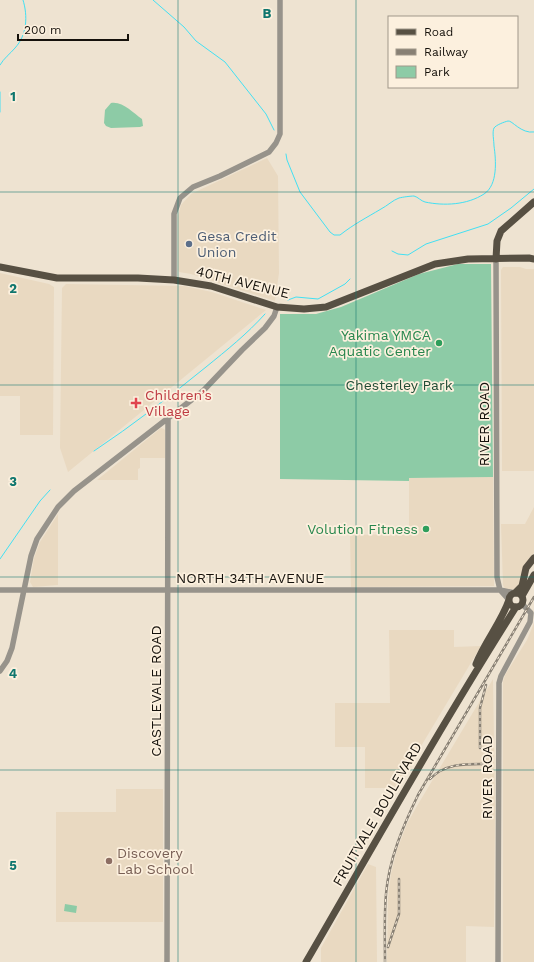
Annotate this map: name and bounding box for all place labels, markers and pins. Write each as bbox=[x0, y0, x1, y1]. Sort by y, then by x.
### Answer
place label: Gesa Credit Union bbox=[197, 228, 277, 260]
marker: Gesa Credit Union bbox=[184, 239, 194, 249]
place label: Yakima YMCA Aquatic Center bbox=[329, 327, 431, 359]
marker: Yakima YMCA Aquatic Center bbox=[434, 338, 444, 348]
place label: Children’s Village bbox=[145, 387, 212, 419]
marker: Children’s Village bbox=[130, 397, 142, 409]
place label: Volution Fitness bbox=[307, 521, 418, 537]
marker: Volution Fitness bbox=[421, 524, 431, 534]
place label: Discovery Lab School bbox=[117, 845, 194, 877]
marker: Discovery Lab School bbox=[104, 856, 114, 866]

